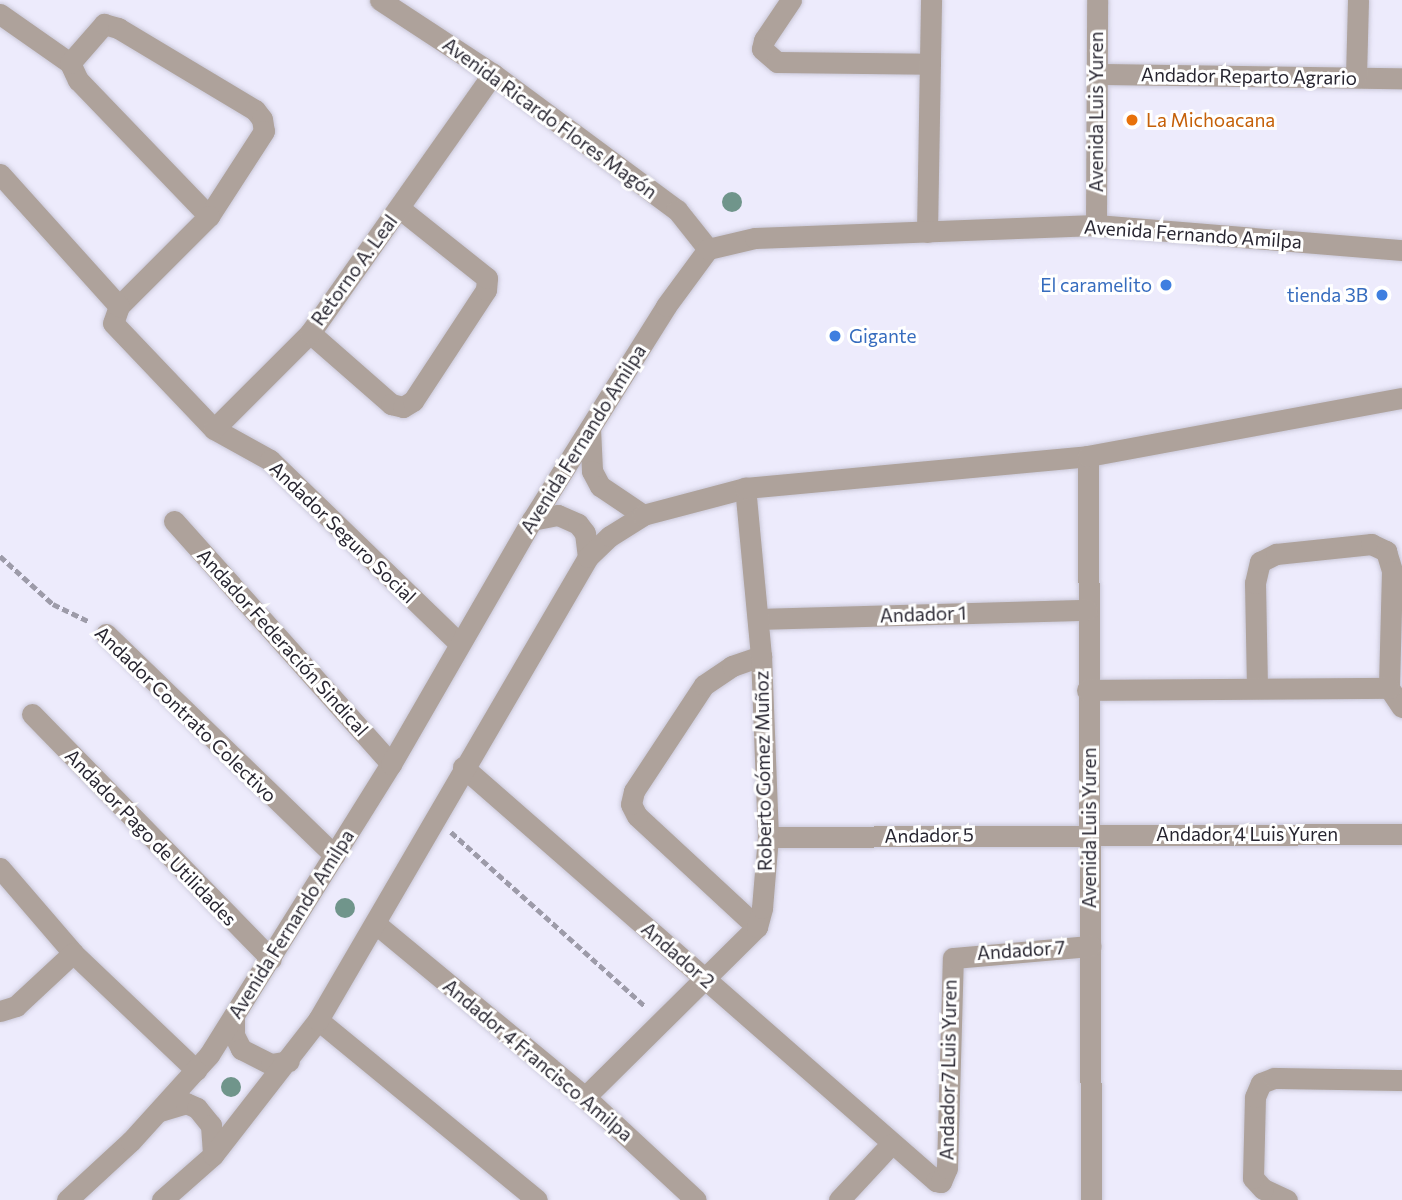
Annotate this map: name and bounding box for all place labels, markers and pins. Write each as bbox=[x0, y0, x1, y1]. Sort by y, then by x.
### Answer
place label: La Michoacana bbox=[1146, 109, 1275, 131]
marker: La Michoacana bbox=[1124, 112, 1140, 128]
place label: El caramelito bbox=[1040, 274, 1152, 296]
marker: El caramelito bbox=[1158, 277, 1174, 293]
place label: tienda 3B bbox=[1287, 284, 1368, 306]
marker: tienda 3B bbox=[1374, 287, 1390, 303]
place label: Gigante bbox=[849, 325, 916, 347]
marker: Gigante bbox=[827, 328, 843, 344]

